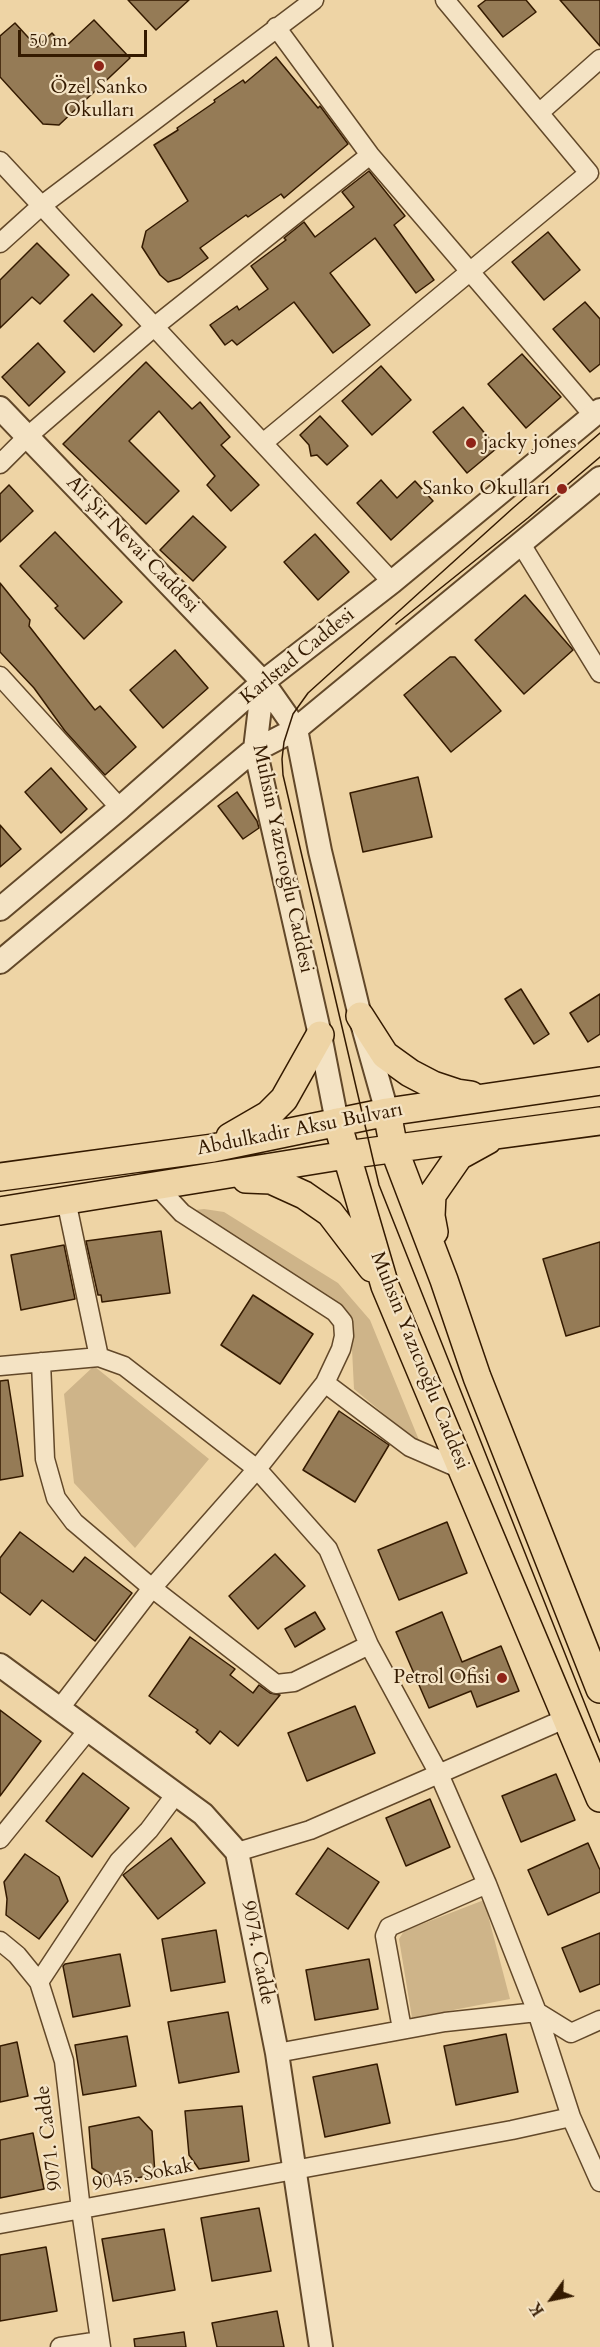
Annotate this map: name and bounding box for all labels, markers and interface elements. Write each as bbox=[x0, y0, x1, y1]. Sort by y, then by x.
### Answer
scale bar bbox=[21, 18, 150, 56]
text: 50 m bbox=[29, 28, 68, 53]
marker: Özel Sanko Okulları bbox=[92, 59, 106, 73]
place label: Özel Sanko Okulları bbox=[50, 76, 148, 123]
place label: jacky jones bbox=[483, 431, 577, 455]
marker: jacky jones bbox=[464, 436, 478, 450]
street label: Ali Şir Nevai Caddesi bbox=[60, 472, 204, 618]
place label: Sanko Okulları bbox=[422, 477, 550, 501]
marker: Sanko Okulları bbox=[555, 482, 569, 496]
street label: Karlstad Caddesi bbox=[236, 604, 360, 710]
street label: Muhsin Yazıcıoğlu Caddesi bbox=[246, 743, 318, 975]
street label: Abdulkadir Aksu Bulvarı bbox=[195, 1098, 405, 1162]
street label: Muhsin Yazıcıoğlu Caddesi bbox=[364, 1249, 474, 1473]
place label: Petrol Ofisi bbox=[393, 1666, 490, 1690]
marker: Petrol Ofisi bbox=[495, 1671, 509, 1685]
street label: 9074. Cadde bbox=[235, 1899, 279, 2007]
street label: 9071. Cadde bbox=[32, 2084, 68, 2192]
street label: 9045. Sokak bbox=[90, 2154, 196, 2198]
north arrow bbox=[522, 2269, 582, 2329]
text: K bbox=[524, 2297, 550, 2320]

